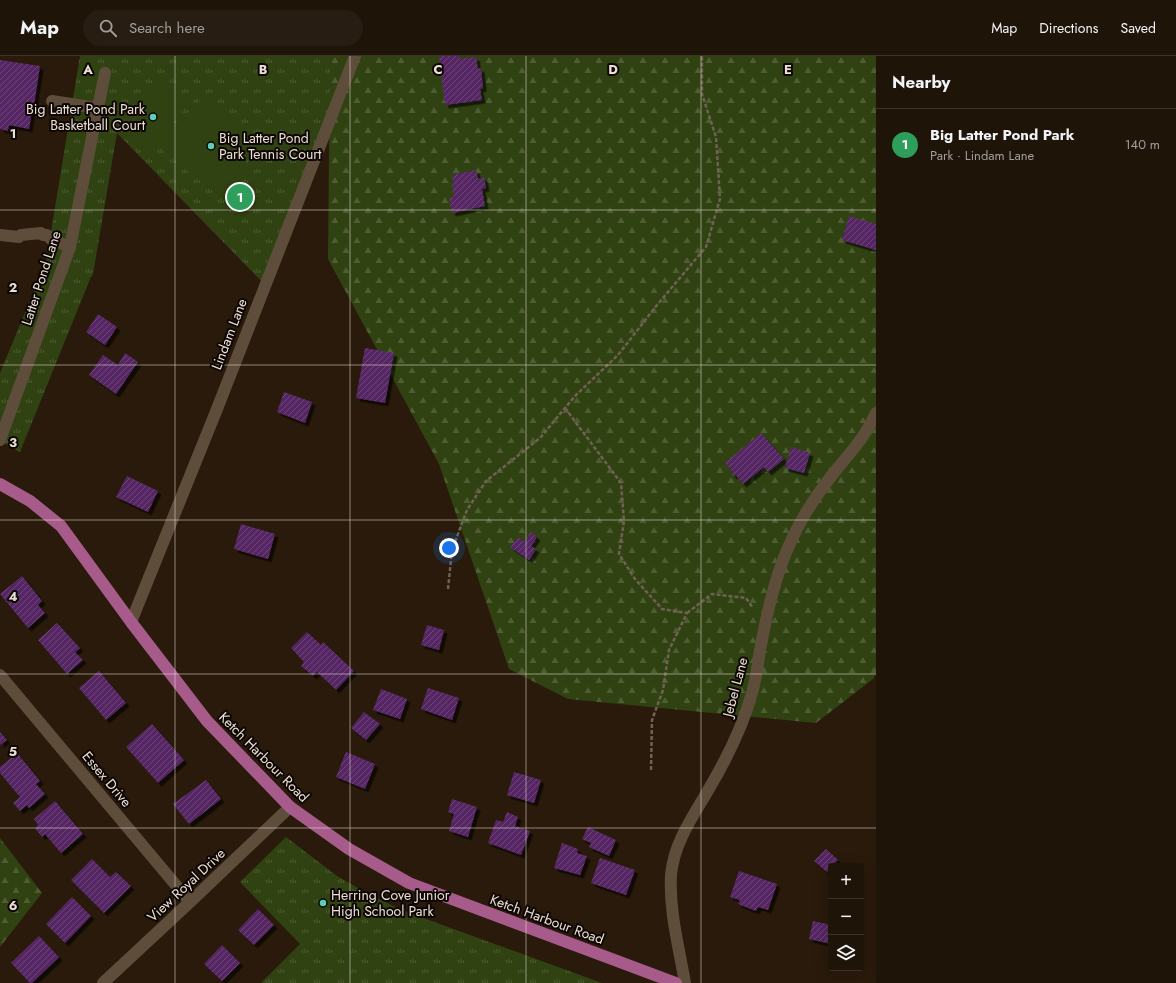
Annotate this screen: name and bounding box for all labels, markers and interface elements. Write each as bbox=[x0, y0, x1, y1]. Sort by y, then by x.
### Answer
search box bbox=[83, 10, 363, 46]
text: Map bbox=[20, 14, 59, 41]
icon: search bbox=[97, 17, 119, 39]
text: Search here bbox=[129, 17, 205, 39]
text: Map bbox=[991, 18, 1017, 38]
text: Directions bbox=[1039, 18, 1099, 38]
text: Saved bbox=[1121, 18, 1156, 38]
text: A bbox=[82, 60, 93, 79]
text: B bbox=[259, 60, 268, 79]
text: C bbox=[433, 60, 443, 79]
text: D bbox=[608, 60, 618, 79]
text: E bbox=[784, 60, 792, 79]
text: Nearby bbox=[892, 70, 950, 94]
place label: Big Latter Pond Park Basketball Court bbox=[26, 99, 146, 135]
marker: Big Latter Pond Park Basketball Court bbox=[148, 112, 158, 122]
text: 1 bbox=[10, 124, 16, 143]
text: Big Latter Pond Park bbox=[930, 124, 1074, 146]
place label: Big Latter Pond Park Tennis Court bbox=[219, 128, 322, 164]
text: 1 bbox=[902, 135, 908, 154]
text: 140 m bbox=[1125, 135, 1160, 154]
marker: Big Latter Pond Park Tennis Court bbox=[206, 141, 216, 151]
text: Park · Lindam Lane bbox=[930, 146, 1034, 165]
pin: 1 bbox=[227, 182, 253, 212]
street label: Latter Pond Lane bbox=[16, 228, 66, 328]
text: 2 bbox=[9, 278, 17, 297]
street label: Lindam Lane bbox=[206, 296, 252, 372]
text: 3 bbox=[9, 433, 17, 452]
your location bbox=[439, 538, 459, 558]
text: 4 bbox=[8, 587, 18, 606]
street label: Jebel Lane bbox=[717, 655, 753, 721]
street label: Ketch Harbour Road bbox=[214, 707, 314, 807]
text: 5 bbox=[9, 742, 17, 761]
street label: Essex Drive bbox=[78, 747, 136, 811]
street label: View Royal Drive bbox=[142, 843, 230, 927]
map controls bbox=[828, 863, 864, 971]
button: + bbox=[828, 863, 864, 899]
place label: Herring Cove Junior High School Park bbox=[331, 885, 450, 921]
street label: Ketch Harbour Road bbox=[487, 889, 607, 949]
text: 6 bbox=[9, 896, 18, 915]
marker: Herring Cove Junior High School Park bbox=[318, 898, 328, 908]
button: − bbox=[828, 899, 864, 935]
button: layers bbox=[828, 935, 864, 971]

